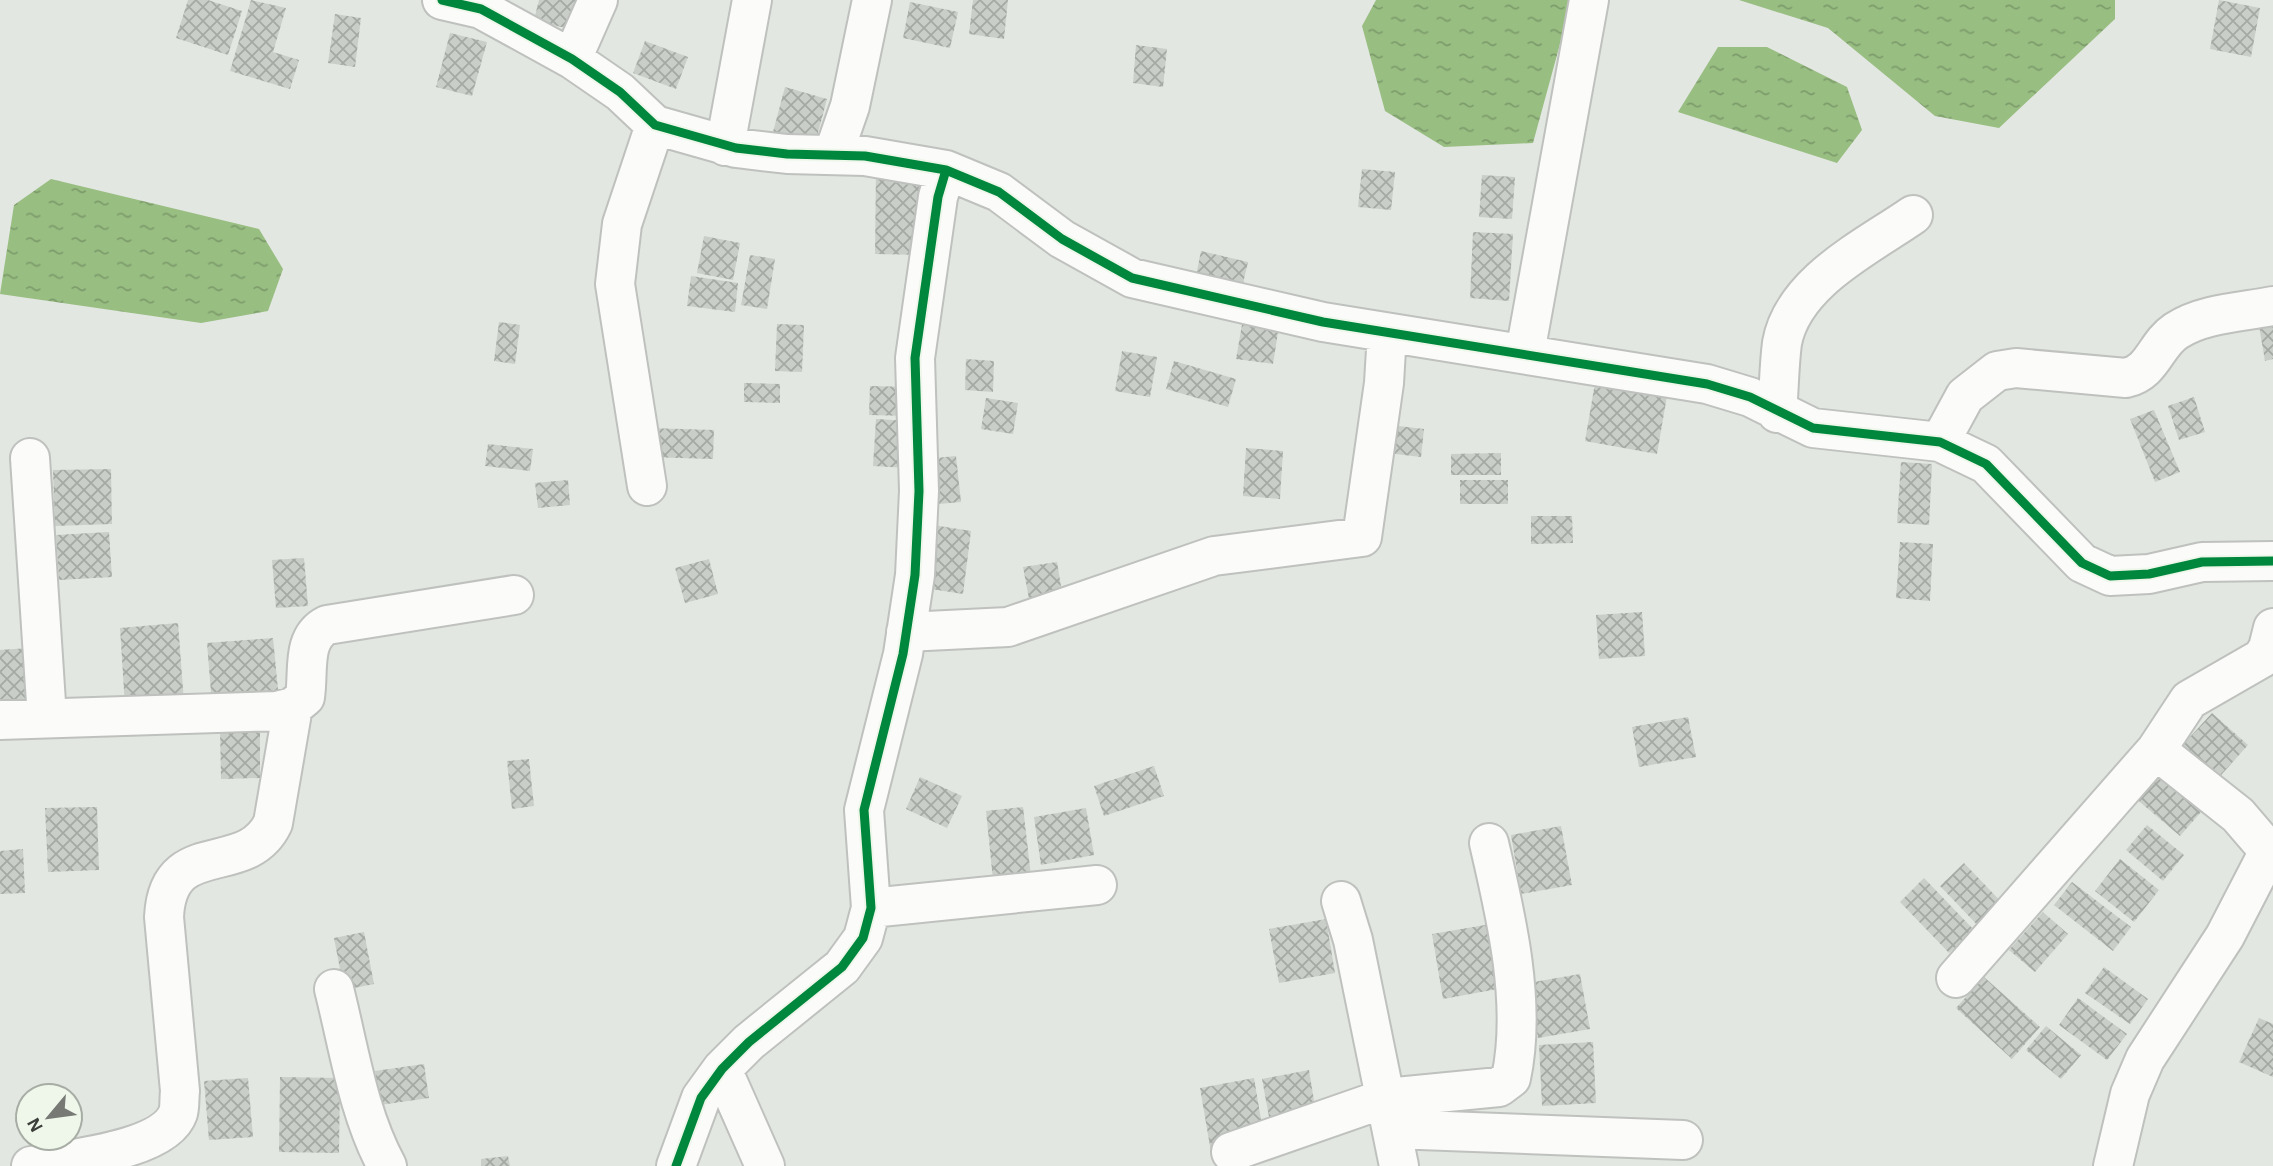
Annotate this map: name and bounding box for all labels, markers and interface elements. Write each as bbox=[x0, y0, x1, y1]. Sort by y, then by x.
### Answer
north arrow bbox=[14, 1082, 84, 1152]
text: N bbox=[24, 1114, 47, 1135]

